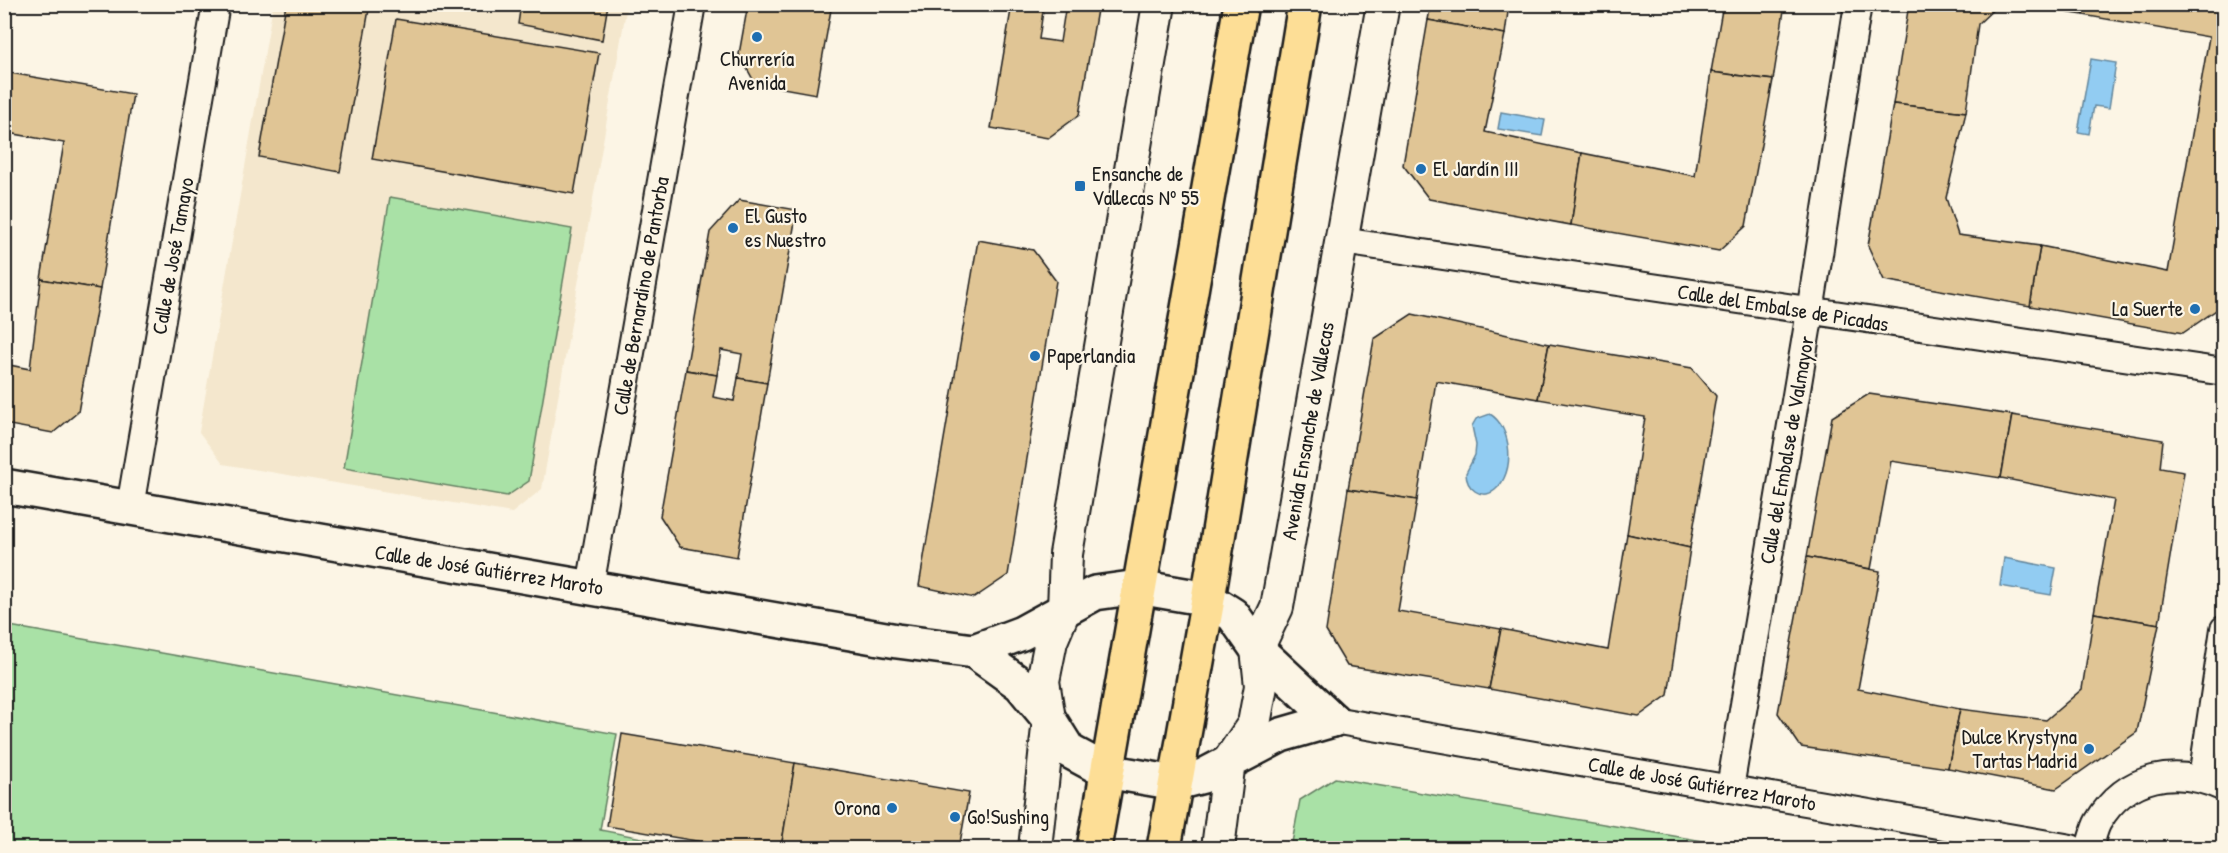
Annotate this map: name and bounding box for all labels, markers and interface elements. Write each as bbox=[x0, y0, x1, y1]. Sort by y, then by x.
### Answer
marker: Churrería Avenida bbox=[750, 30, 764, 44]
place label: Churrería Avenida bbox=[720, 44, 794, 97]
place label: El Jardín III bbox=[1433, 154, 1519, 183]
place label: Ensanche de Vallecas Nº 55 bbox=[1092, 159, 1199, 212]
marker: El Jardín III bbox=[1414, 162, 1428, 176]
street label: Calle de Bernardino de Pantorba bbox=[605, 174, 676, 417]
street label: Calle de José Tamayo bbox=[144, 175, 201, 337]
marker: Ensanche de Vallecas Nº 55 bbox=[1073, 179, 1087, 193]
place label: El Gusto es Nuestro bbox=[745, 201, 826, 254]
marker: El Gusto es Nuestro bbox=[726, 221, 740, 235]
street label: Calle del Embalse de Picadas bbox=[1675, 276, 1891, 339]
place label: La Suerte bbox=[2112, 294, 2183, 323]
marker: La Suerte bbox=[2188, 302, 2202, 316]
street label: Avenida Ensanche de Vallecas bbox=[1274, 320, 1341, 542]
street label: Calle del Embalse de Valmayor bbox=[1752, 334, 1821, 566]
place label: Paperlandia bbox=[1047, 341, 1135, 370]
marker: Paperlandia bbox=[1028, 349, 1042, 363]
street label: Calle de José Gutiérrez Maroto bbox=[373, 537, 605, 602]
place label: Dulce Krystyna Tartas Madrid bbox=[1962, 722, 2077, 775]
marker: Dulce Krystyna Tartas Madrid bbox=[2082, 742, 2096, 756]
street label: Calle de José Gutiérrez Maroto bbox=[1586, 749, 1818, 818]
place label: Orona bbox=[834, 793, 880, 822]
marker: Orona bbox=[885, 801, 899, 815]
place label: Go!Sushing bbox=[967, 802, 1049, 831]
marker: Go!Sushing bbox=[948, 810, 962, 824]

